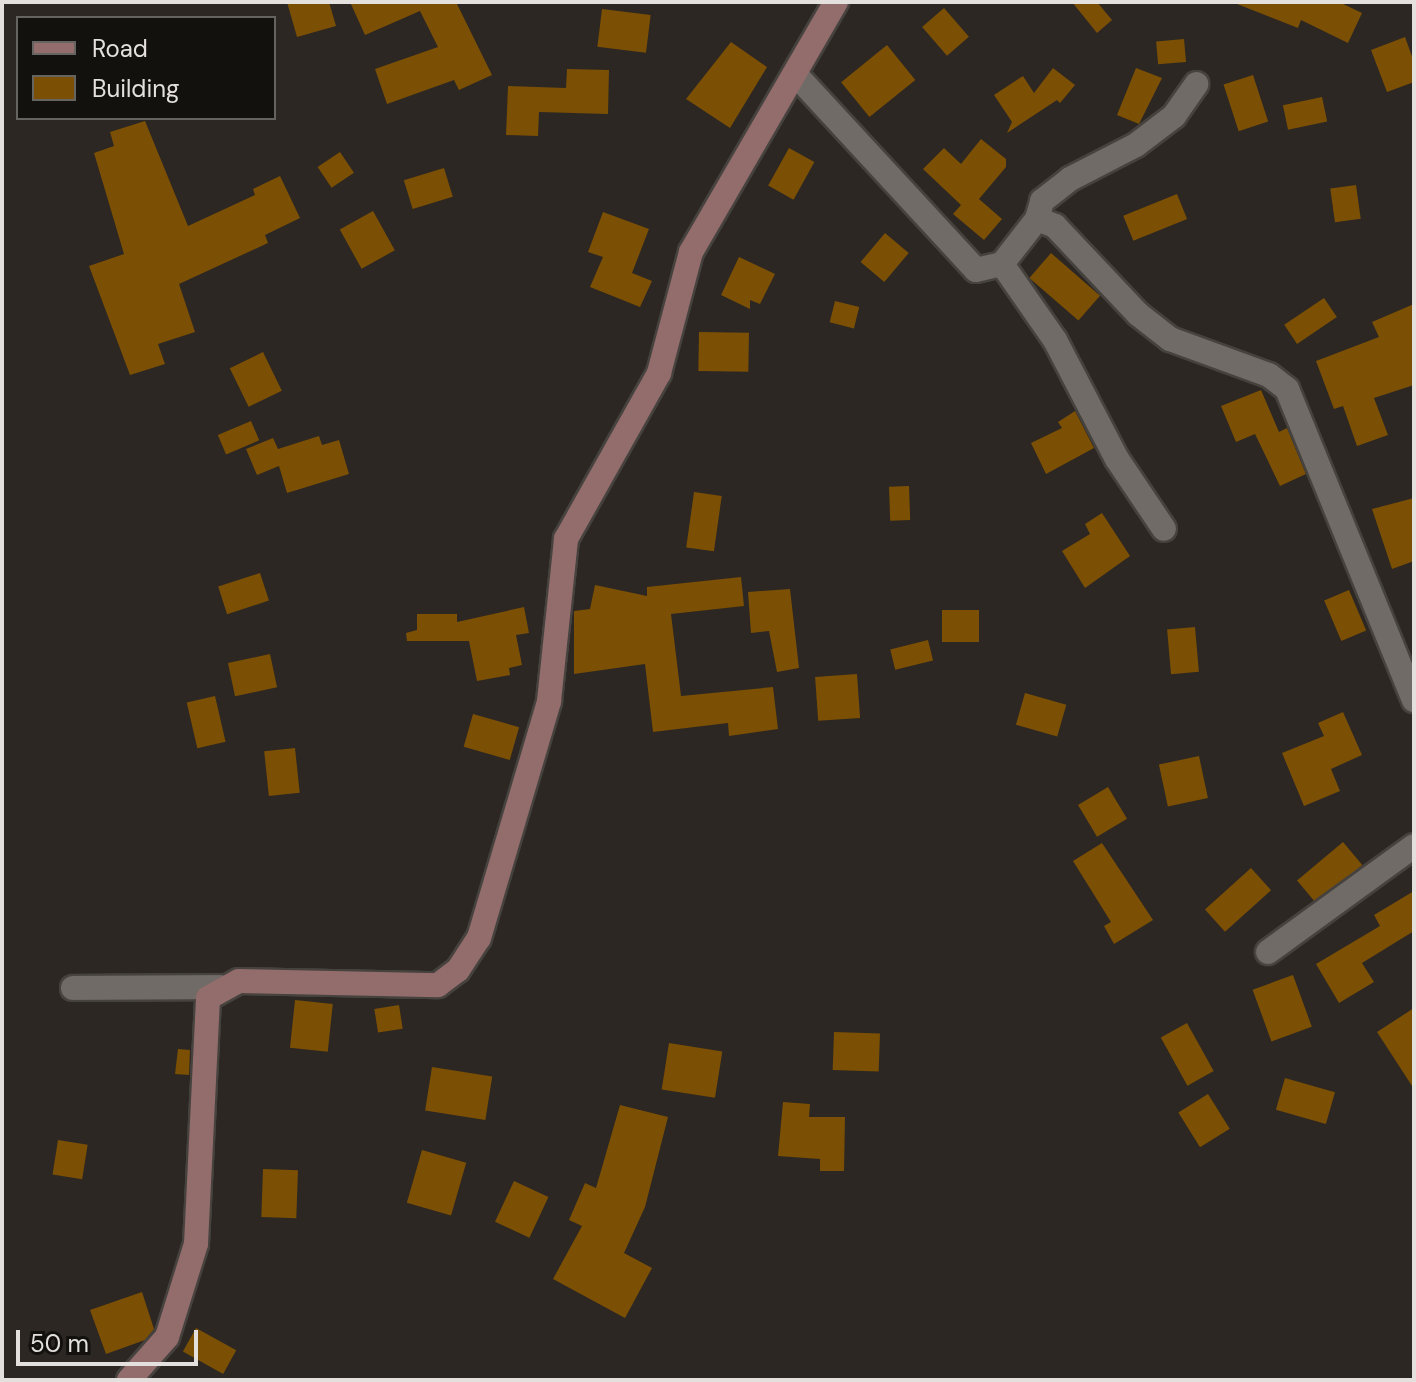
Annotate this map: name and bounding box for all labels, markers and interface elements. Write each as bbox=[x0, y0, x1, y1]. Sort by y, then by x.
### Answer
legend bbox=[16, 16, 276, 120]
text: Road bbox=[92, 33, 148, 64]
text: Building bbox=[92, 73, 179, 104]
scale bar bbox=[20, 1314, 202, 1364]
text: 50 m bbox=[30, 1328, 89, 1359]

